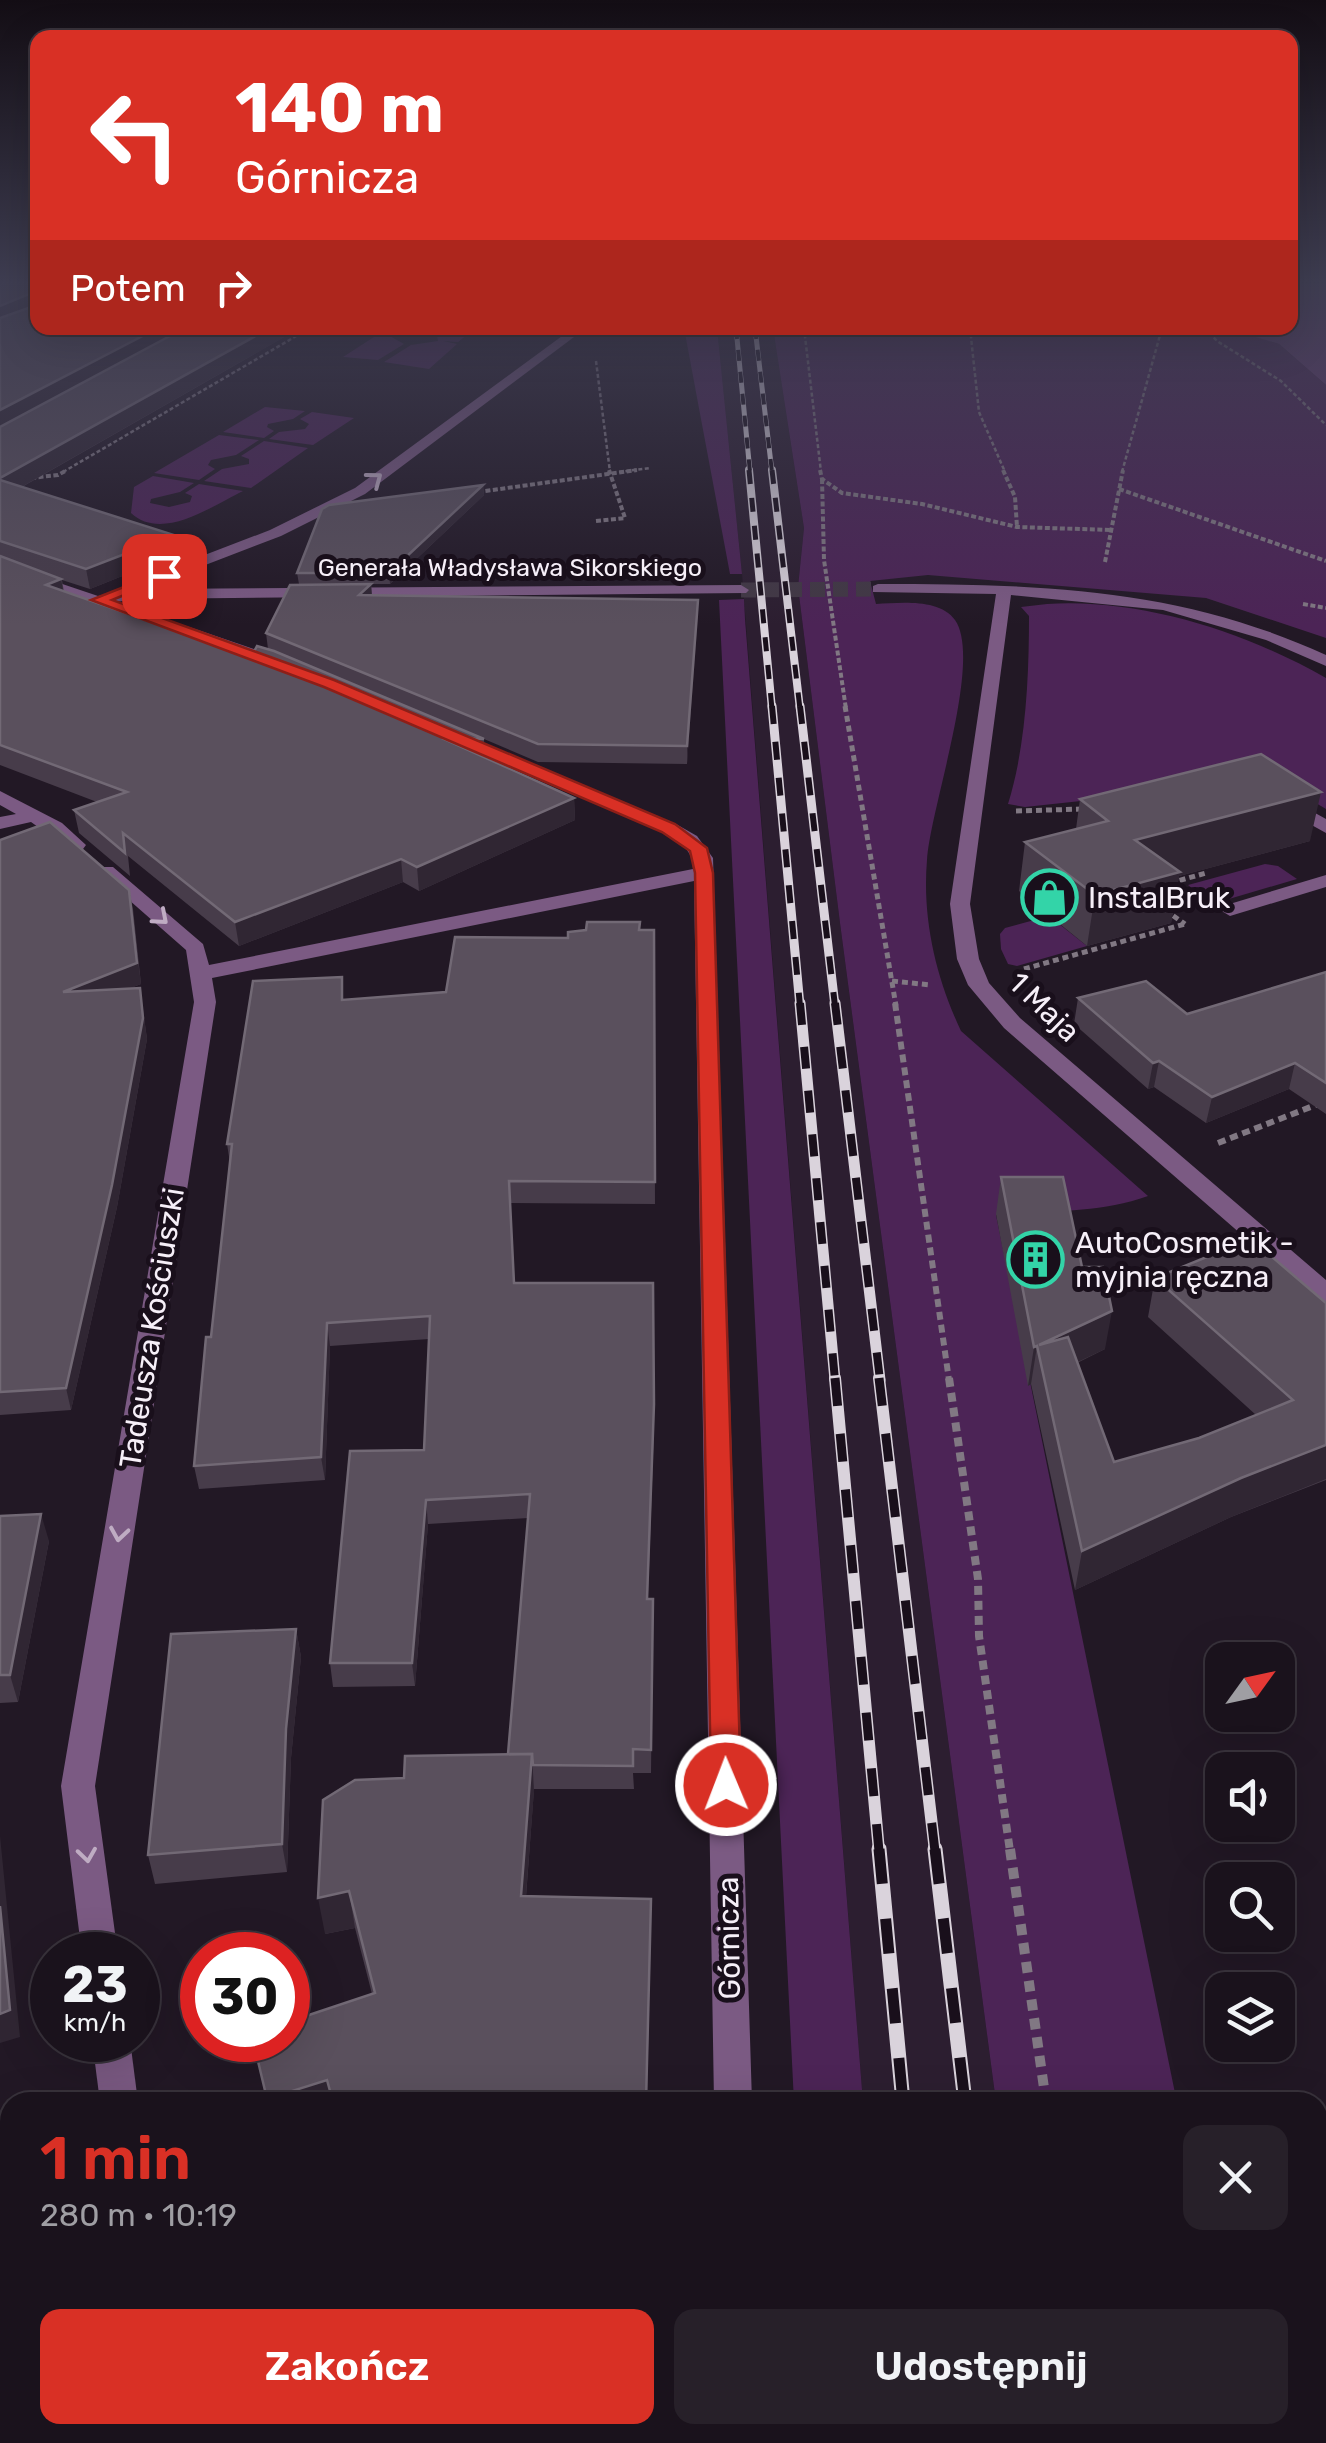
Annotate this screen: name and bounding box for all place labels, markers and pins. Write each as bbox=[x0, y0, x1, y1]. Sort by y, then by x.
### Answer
pin bbox=[122, 534, 207, 619]
shop icon: InstalBruk bbox=[1019, 868, 1079, 928]
place label: InstalBruk bbox=[1088, 880, 1231, 916]
place label: AutoCosmetik - myjnia ręczna bbox=[1075, 1225, 1294, 1295]
building icon: AutoCosmetik - myjnia ręczna bbox=[1006, 1230, 1066, 1290]

